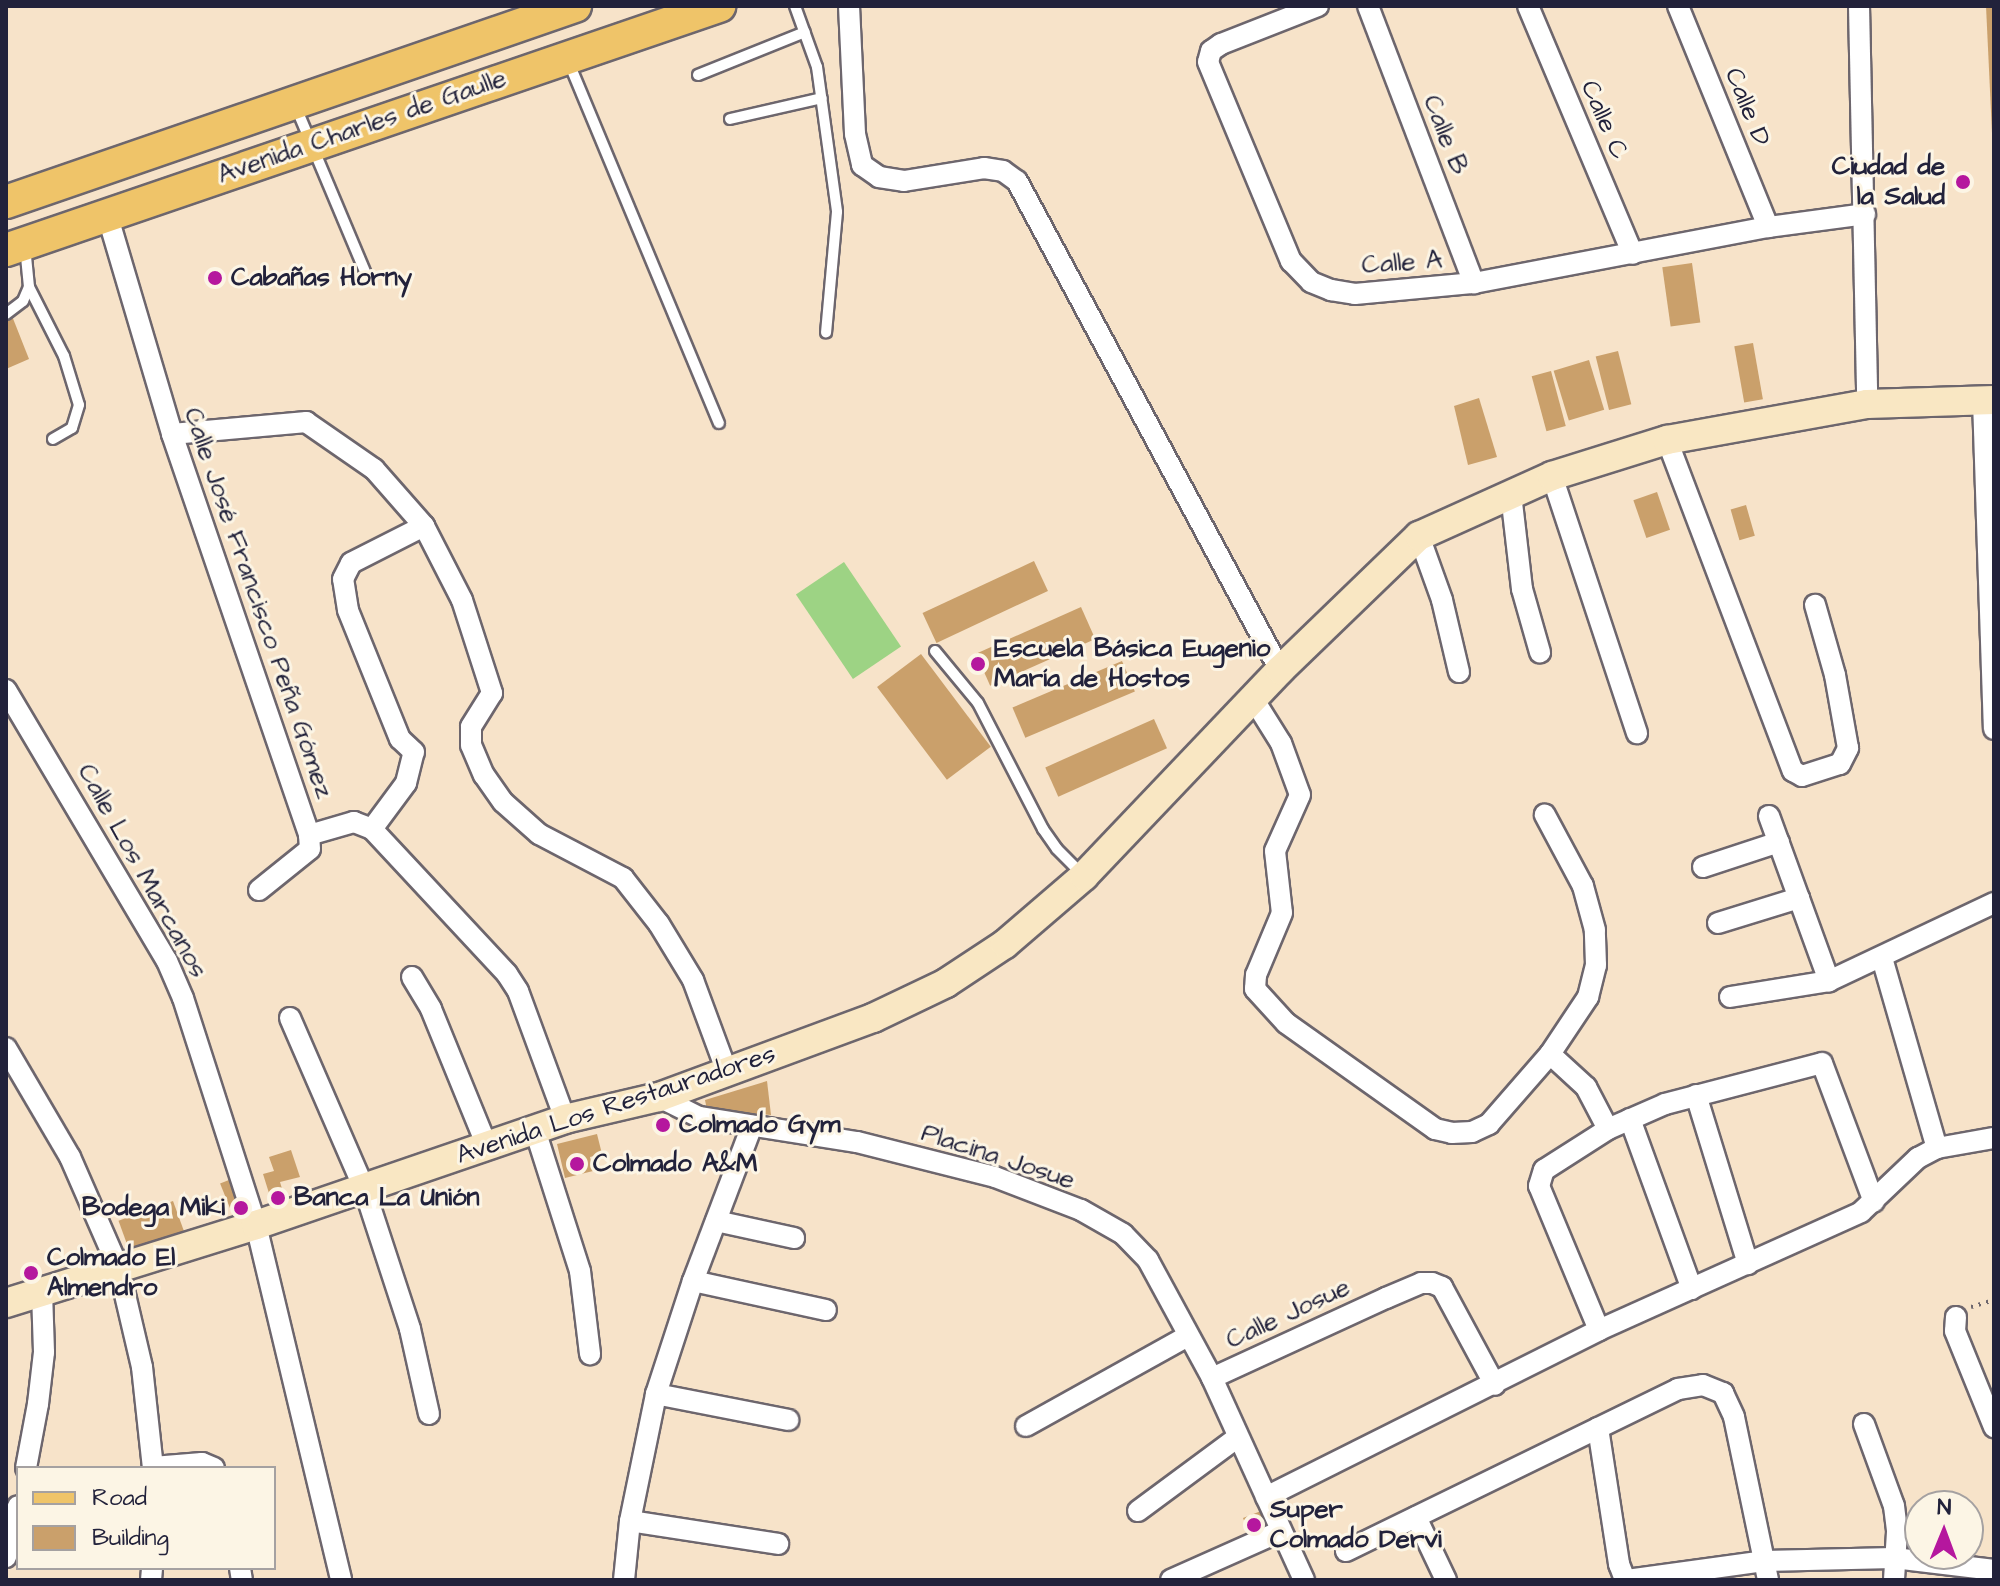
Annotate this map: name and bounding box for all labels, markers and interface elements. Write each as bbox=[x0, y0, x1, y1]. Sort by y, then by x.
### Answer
street label: Avenida Charles de Gaulle bbox=[214, 63, 510, 191]
street label: Calle D bbox=[1717, 64, 1777, 150]
street label: Calle C bbox=[1573, 76, 1635, 164]
street label: Calle B bbox=[1416, 91, 1474, 179]
place label: Ciudad de la Salud bbox=[1832, 151, 1945, 212]
marker: Ciudad de la Salud bbox=[1952, 171, 1974, 193]
street label: Calle A bbox=[1361, 245, 1443, 281]
place label: Cabañas Horny bbox=[231, 262, 412, 294]
marker: Cabañas Horny bbox=[206, 269, 224, 287]
street label: Calle José Francisco Peña Gómez bbox=[176, 404, 340, 802]
place label: Escuela Básica Eugenio María de Hostos bbox=[994, 633, 1270, 694]
marker: Escuela Básica Eugenio María de Hostos bbox=[969, 655, 987, 673]
street label: Calle Los Marcanos bbox=[70, 759, 214, 983]
street label: Avenida Los Restauradores bbox=[452, 1039, 780, 1171]
place label: Colmado Gym bbox=[679, 1109, 840, 1141]
marker: Colmado Gym bbox=[654, 1116, 672, 1134]
street label: Placina Josue bbox=[917, 1117, 1079, 1197]
place label: Colmado A&M bbox=[593, 1148, 758, 1180]
marker: Colmado A&M bbox=[568, 1155, 586, 1173]
place label: Banca La Unión bbox=[294, 1182, 480, 1214]
marker: Banca La Unión bbox=[269, 1189, 287, 1207]
place label: Bodega Miki bbox=[82, 1192, 225, 1224]
marker: Bodega Miki bbox=[232, 1199, 250, 1217]
place label: Colmado El Almendro bbox=[47, 1242, 175, 1304]
marker: Colmado El Almendro bbox=[22, 1264, 40, 1282]
street label: Calle Josue bbox=[1221, 1272, 1355, 1356]
legend bbox=[16, 1466, 276, 1570]
text: Road bbox=[92, 1481, 147, 1515]
north arrow bbox=[1904, 1490, 1984, 1570]
text: N bbox=[1937, 1492, 1952, 1523]
place label: Super Colmado Dervi bbox=[1270, 1494, 1442, 1556]
marker: Super Colmado Dervi bbox=[1245, 1516, 1263, 1534]
text: Building bbox=[92, 1521, 169, 1555]

